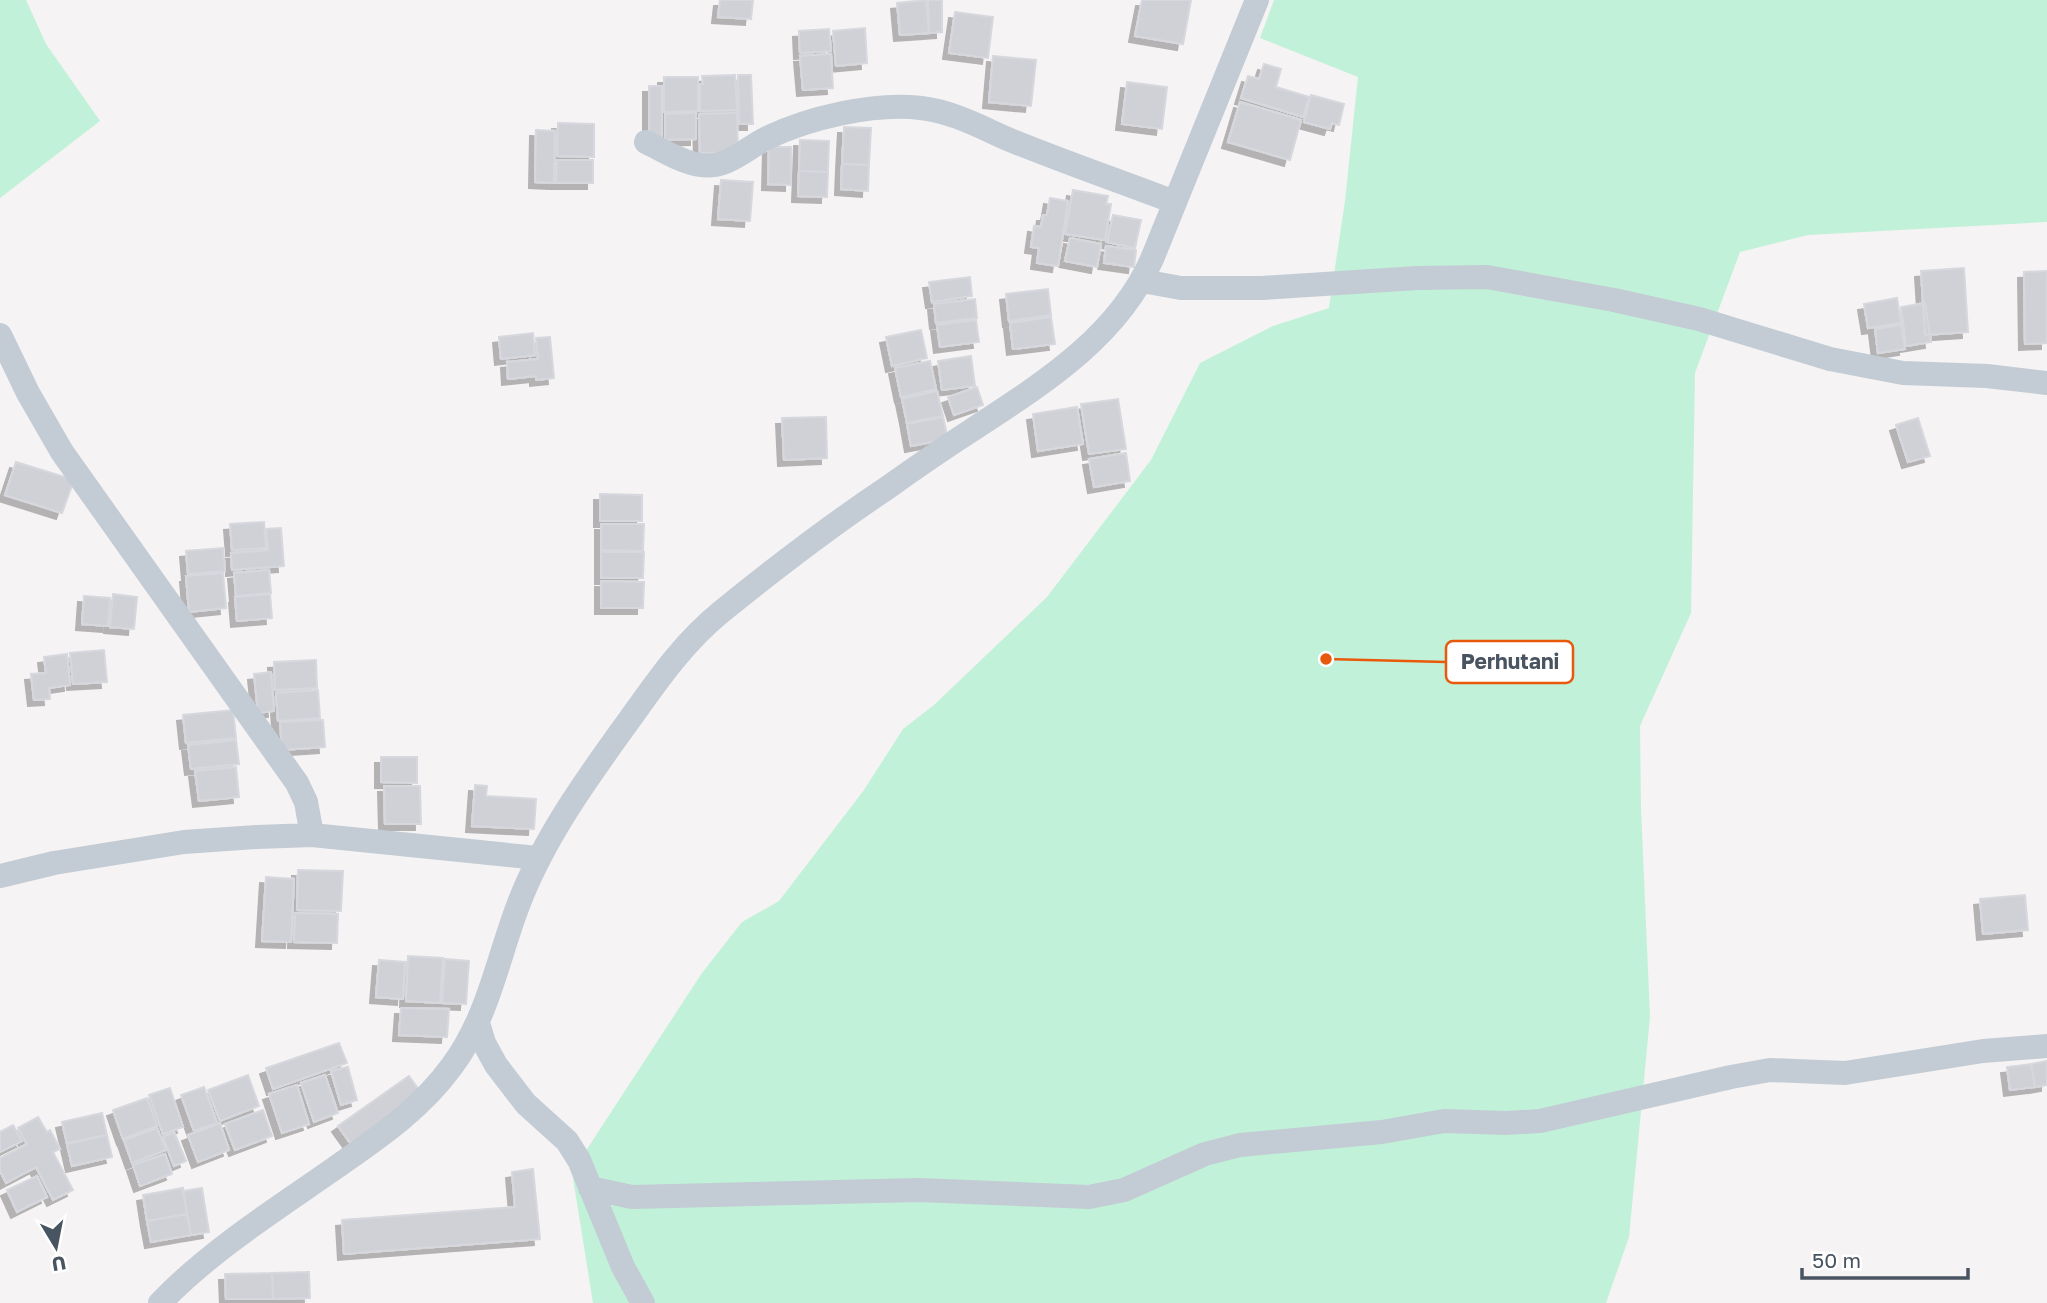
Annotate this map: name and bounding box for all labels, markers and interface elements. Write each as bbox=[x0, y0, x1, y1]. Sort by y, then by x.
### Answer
callout: Perhutani bbox=[1446, 641, 1573, 683]
text: Perhutani bbox=[1461, 648, 1559, 674]
north arrow bbox=[21, 1212, 91, 1282]
scale bar bbox=[1802, 1236, 1968, 1280]
text: 50 m bbox=[1812, 1247, 1861, 1273]
text: U bbox=[50, 1252, 68, 1277]

